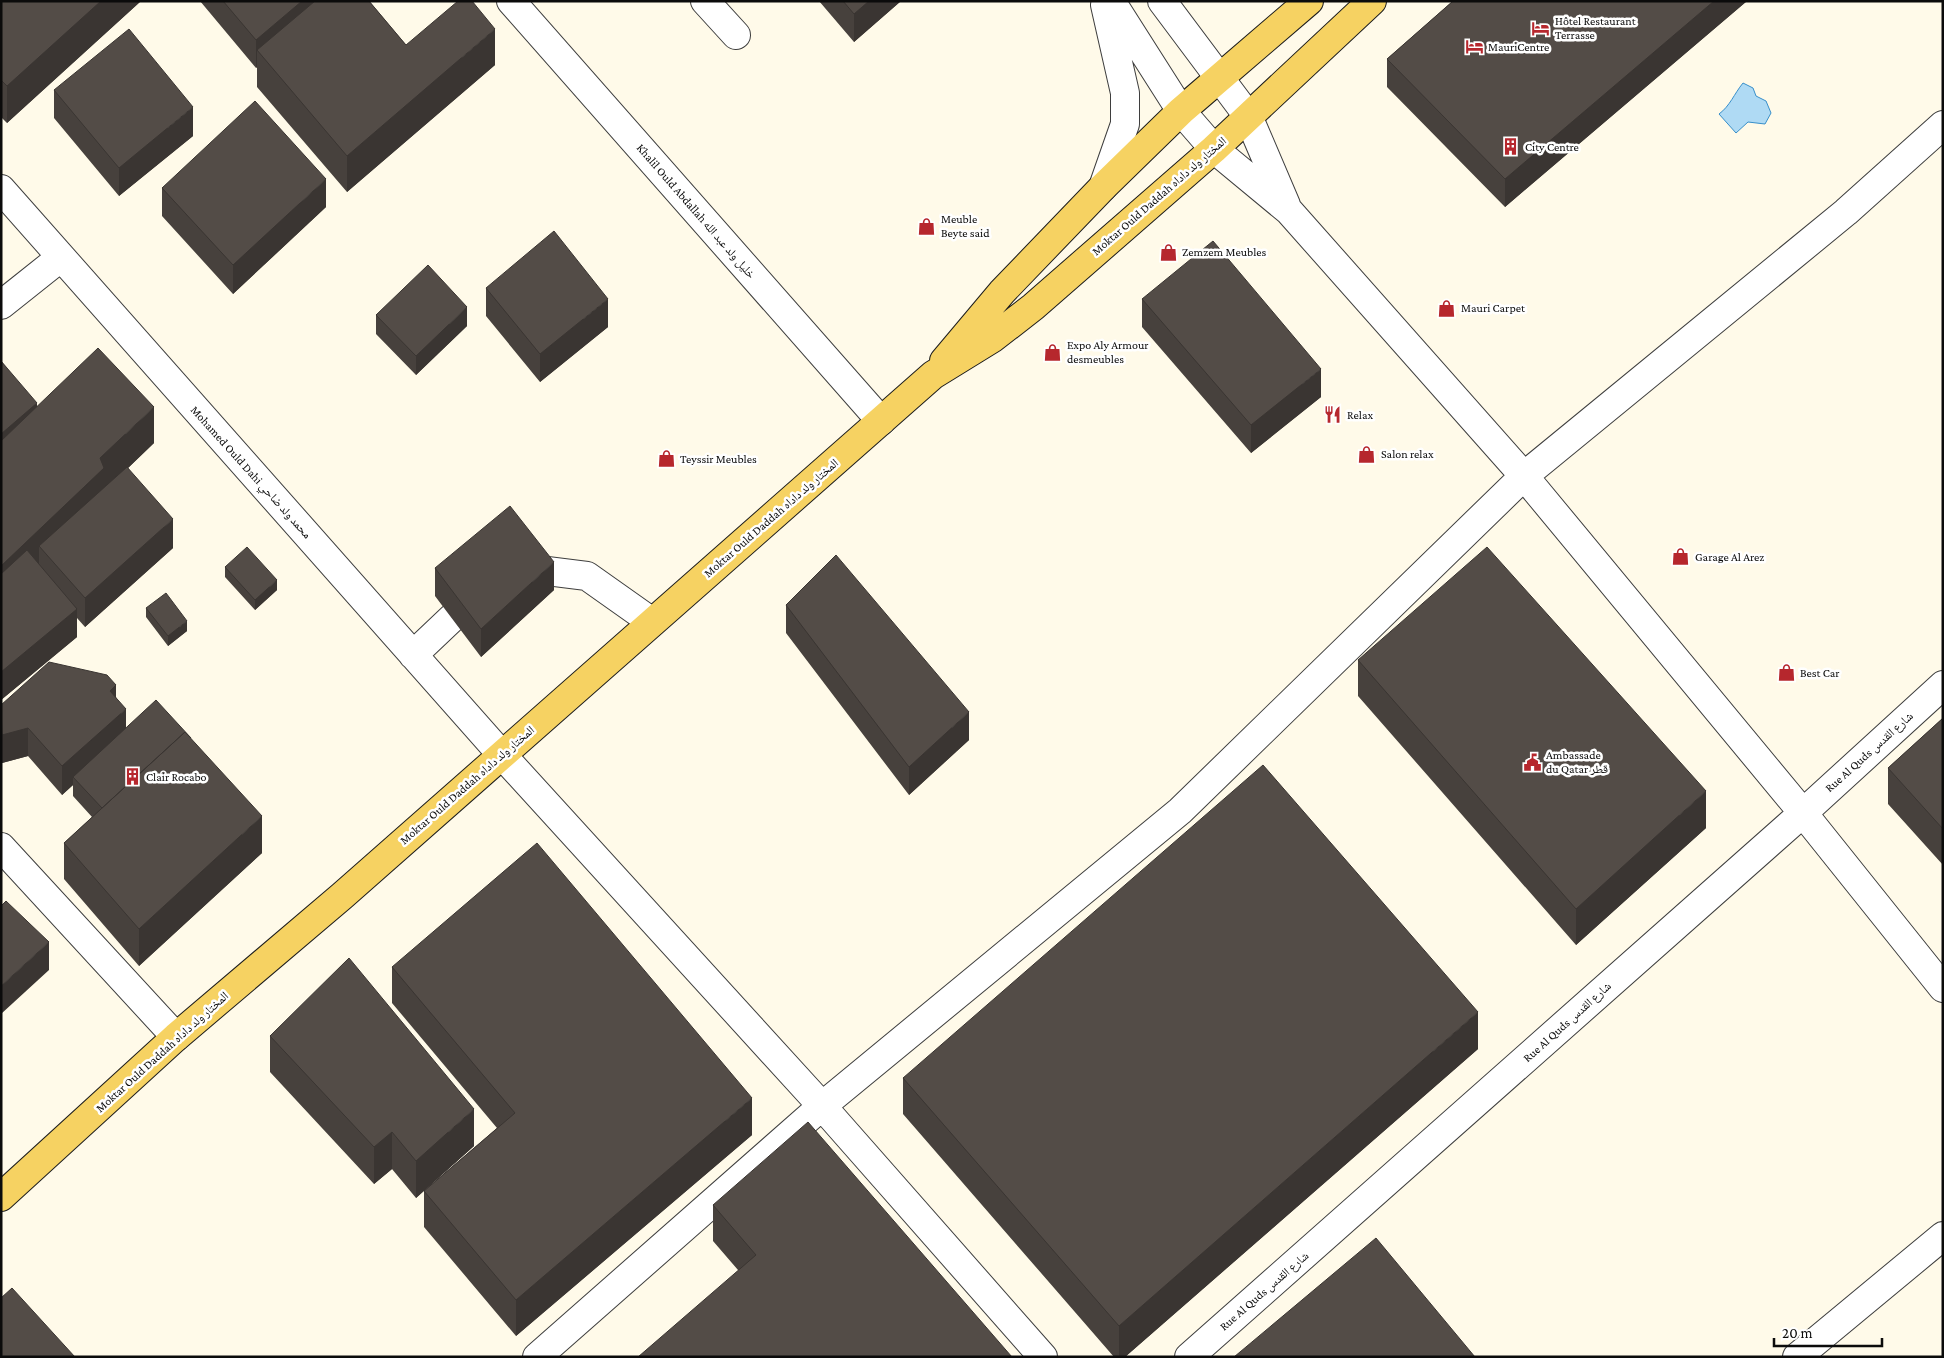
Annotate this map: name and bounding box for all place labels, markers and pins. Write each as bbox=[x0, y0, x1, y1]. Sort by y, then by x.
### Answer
place label: Hôtel Restaurant Terrasse bbox=[1555, 14, 1637, 42]
hotel icon: Hôtel Restaurant Terrasse bbox=[1531, 18, 1551, 38]
hotel icon: MauriCentre bbox=[1464, 37, 1484, 57]
place label: MauriCentre bbox=[1488, 40, 1549, 54]
building icon: City Centre bbox=[1501, 137, 1521, 157]
place label: City Centre bbox=[1525, 140, 1579, 154]
place label: Meuble Beyte said bbox=[941, 212, 990, 240]
shop icon: Meuble Beyte said bbox=[917, 216, 937, 236]
shop icon: Zemzem Meubles bbox=[1158, 242, 1178, 262]
place label: Zemzem Meubles bbox=[1182, 245, 1267, 259]
shop icon: Mauri Carpet bbox=[1437, 298, 1457, 318]
place label: Mauri Carpet bbox=[1461, 301, 1526, 315]
place label: Expo Aly Armour desmeubles bbox=[1067, 338, 1149, 366]
shop icon: Expo Aly Armour desmeubles bbox=[1043, 342, 1063, 362]
restaurant icon: Relax bbox=[1323, 405, 1343, 425]
place label: Relax bbox=[1347, 408, 1373, 422]
shop icon: Salon relax bbox=[1357, 444, 1377, 464]
place label: Salon relax bbox=[1381, 447, 1434, 461]
shop icon: Teyssir Meubles bbox=[656, 449, 676, 469]
place label: Teyssir Meubles bbox=[680, 452, 757, 466]
shop icon: Garage Al Arez bbox=[1671, 547, 1691, 567]
place label: Garage Al Arez bbox=[1695, 550, 1764, 564]
shop icon: Best Car bbox=[1776, 663, 1796, 683]
place label: Best Car bbox=[1800, 666, 1840, 680]
place label: Ambassade du Qatar قطر bbox=[1546, 748, 1608, 776]
public building icon: Ambassade du Qatar قطر bbox=[1522, 752, 1542, 772]
building icon: Clair Rocabo bbox=[122, 767, 142, 787]
place label: Clair Rocabo bbox=[146, 770, 207, 784]

